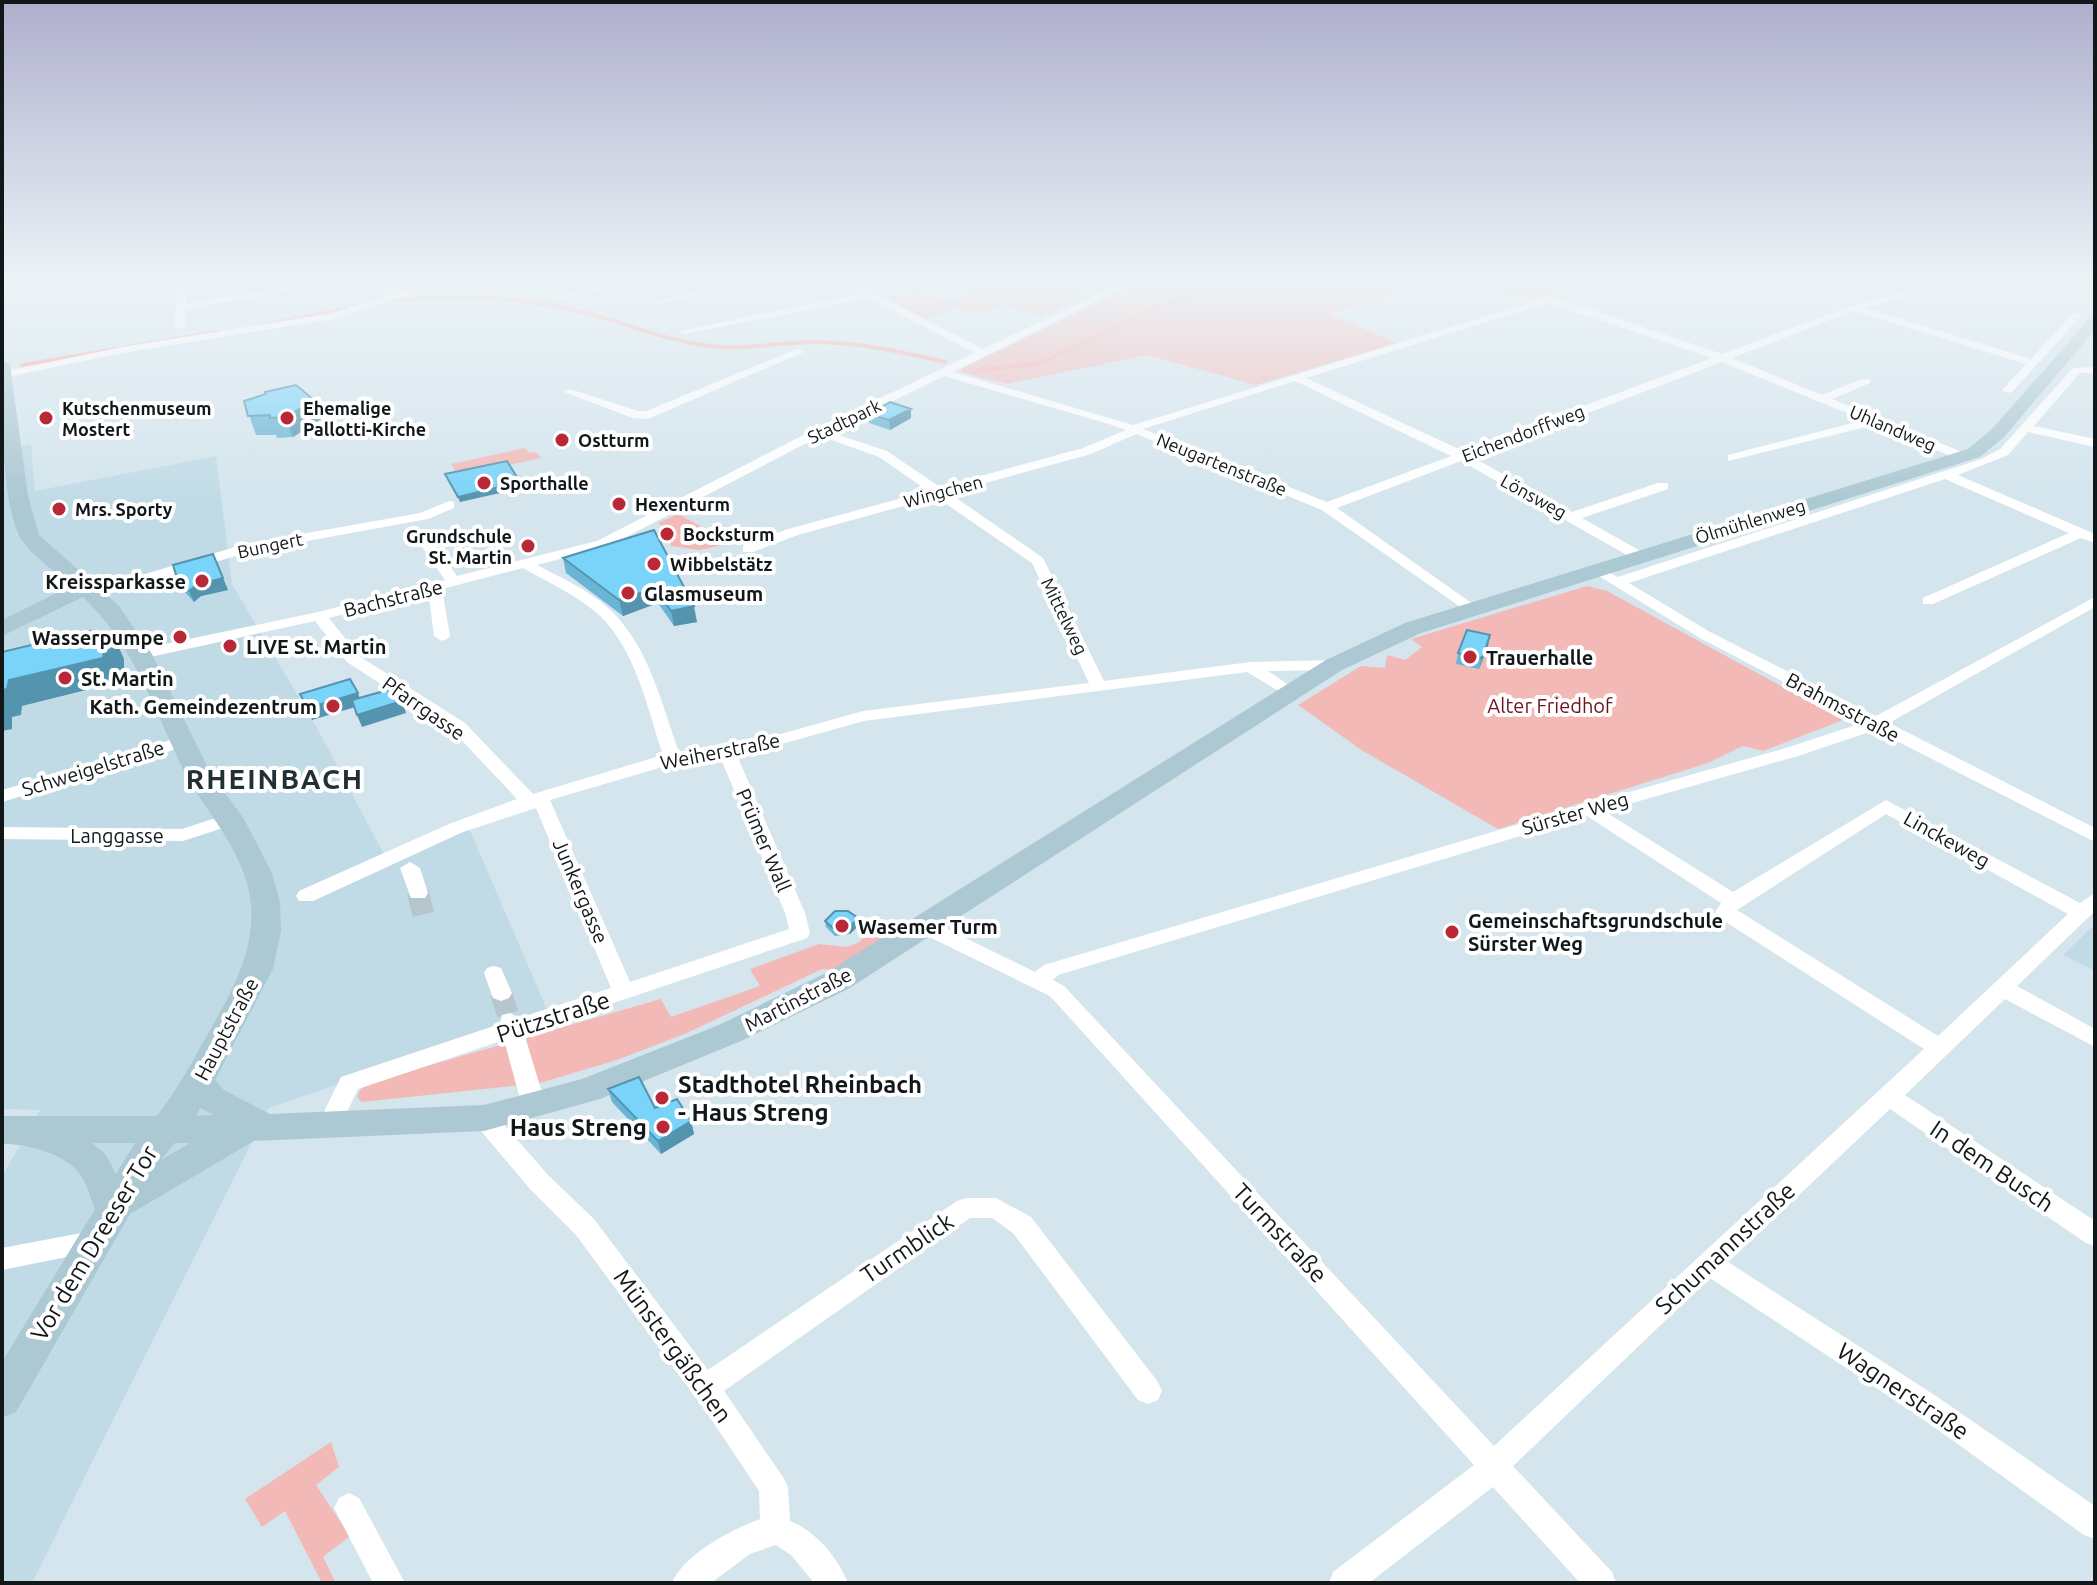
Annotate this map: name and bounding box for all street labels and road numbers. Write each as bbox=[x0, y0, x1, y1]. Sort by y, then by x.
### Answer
street label: Stadtpark bbox=[804, 395, 884, 447]
street label: Eichendorffweg bbox=[1459, 400, 1587, 466]
street label: Uhlandweg bbox=[1847, 401, 1939, 455]
street label: Neugartenstraße bbox=[1154, 429, 1290, 499]
street label: Lönsweg bbox=[1498, 470, 1570, 522]
street label: Wingchen bbox=[901, 471, 985, 511]
street label: Ölmühlenweg bbox=[1693, 495, 1807, 547]
street label: Bungert bbox=[236, 528, 304, 562]
street label: Mittelweg bbox=[1038, 574, 1092, 658]
street label: Bachstraße bbox=[341, 575, 445, 621]
street label: Brahmsstraße bbox=[1782, 667, 1904, 747]
street label: Pfarrgasse bbox=[378, 671, 470, 745]
street label: Weiherstraße bbox=[658, 728, 782, 774]
street label: Schweigelstraße bbox=[19, 735, 167, 801]
street label: Prümer Wall bbox=[732, 785, 796, 895]
street label: Sürster Weg bbox=[1519, 787, 1631, 839]
street label: Linckeweg bbox=[1900, 806, 1994, 872]
street label: Langgasse bbox=[70, 824, 164, 847]
street label: Junkergasse bbox=[549, 835, 613, 947]
street label: Martinstraße bbox=[741, 962, 855, 1036]
street label: Hauptstraße bbox=[189, 974, 263, 1084]
street label: Pützstraße bbox=[493, 986, 613, 1048]
street label: In dem Busch bbox=[1925, 1115, 2059, 1217]
street label: Vor dem Dreeser Tor bbox=[25, 1141, 163, 1345]
street label: Schumannstraße bbox=[1650, 1177, 1800, 1319]
street label: Turmstraße bbox=[1227, 1178, 1333, 1288]
street label: Turmblick bbox=[856, 1207, 958, 1289]
street label: Münstergäßchen bbox=[608, 1264, 738, 1428]
street label: Wagnerstraße bbox=[1832, 1337, 1974, 1445]

